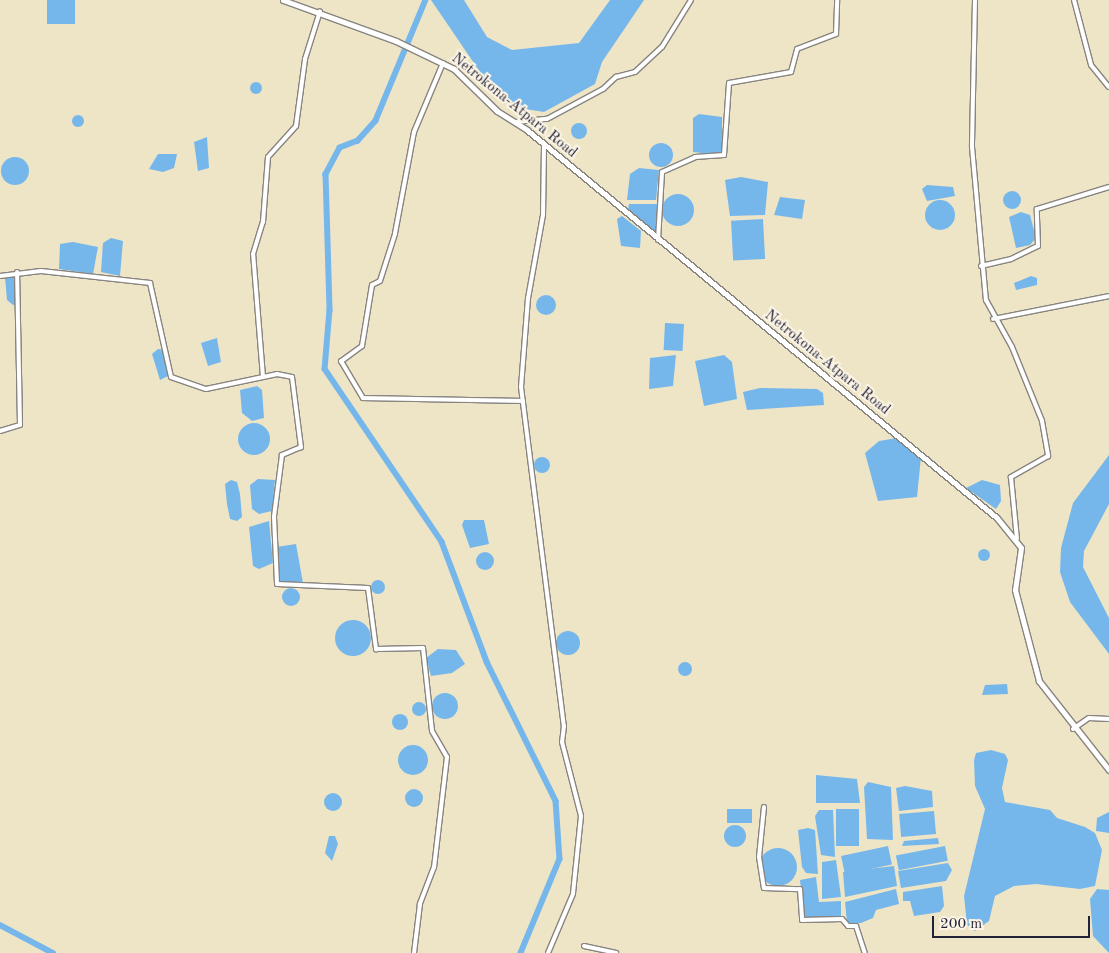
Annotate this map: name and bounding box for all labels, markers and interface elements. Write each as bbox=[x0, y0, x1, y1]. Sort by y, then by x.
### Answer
street label: Netrokona-Atpara Road bbox=[447, 50, 581, 162]
street label: Netrokona-Atpara Road bbox=[760, 307, 894, 419]
scale bar bbox=[934, 906, 1092, 938]
text: 200 m bbox=[940, 917, 982, 932]

